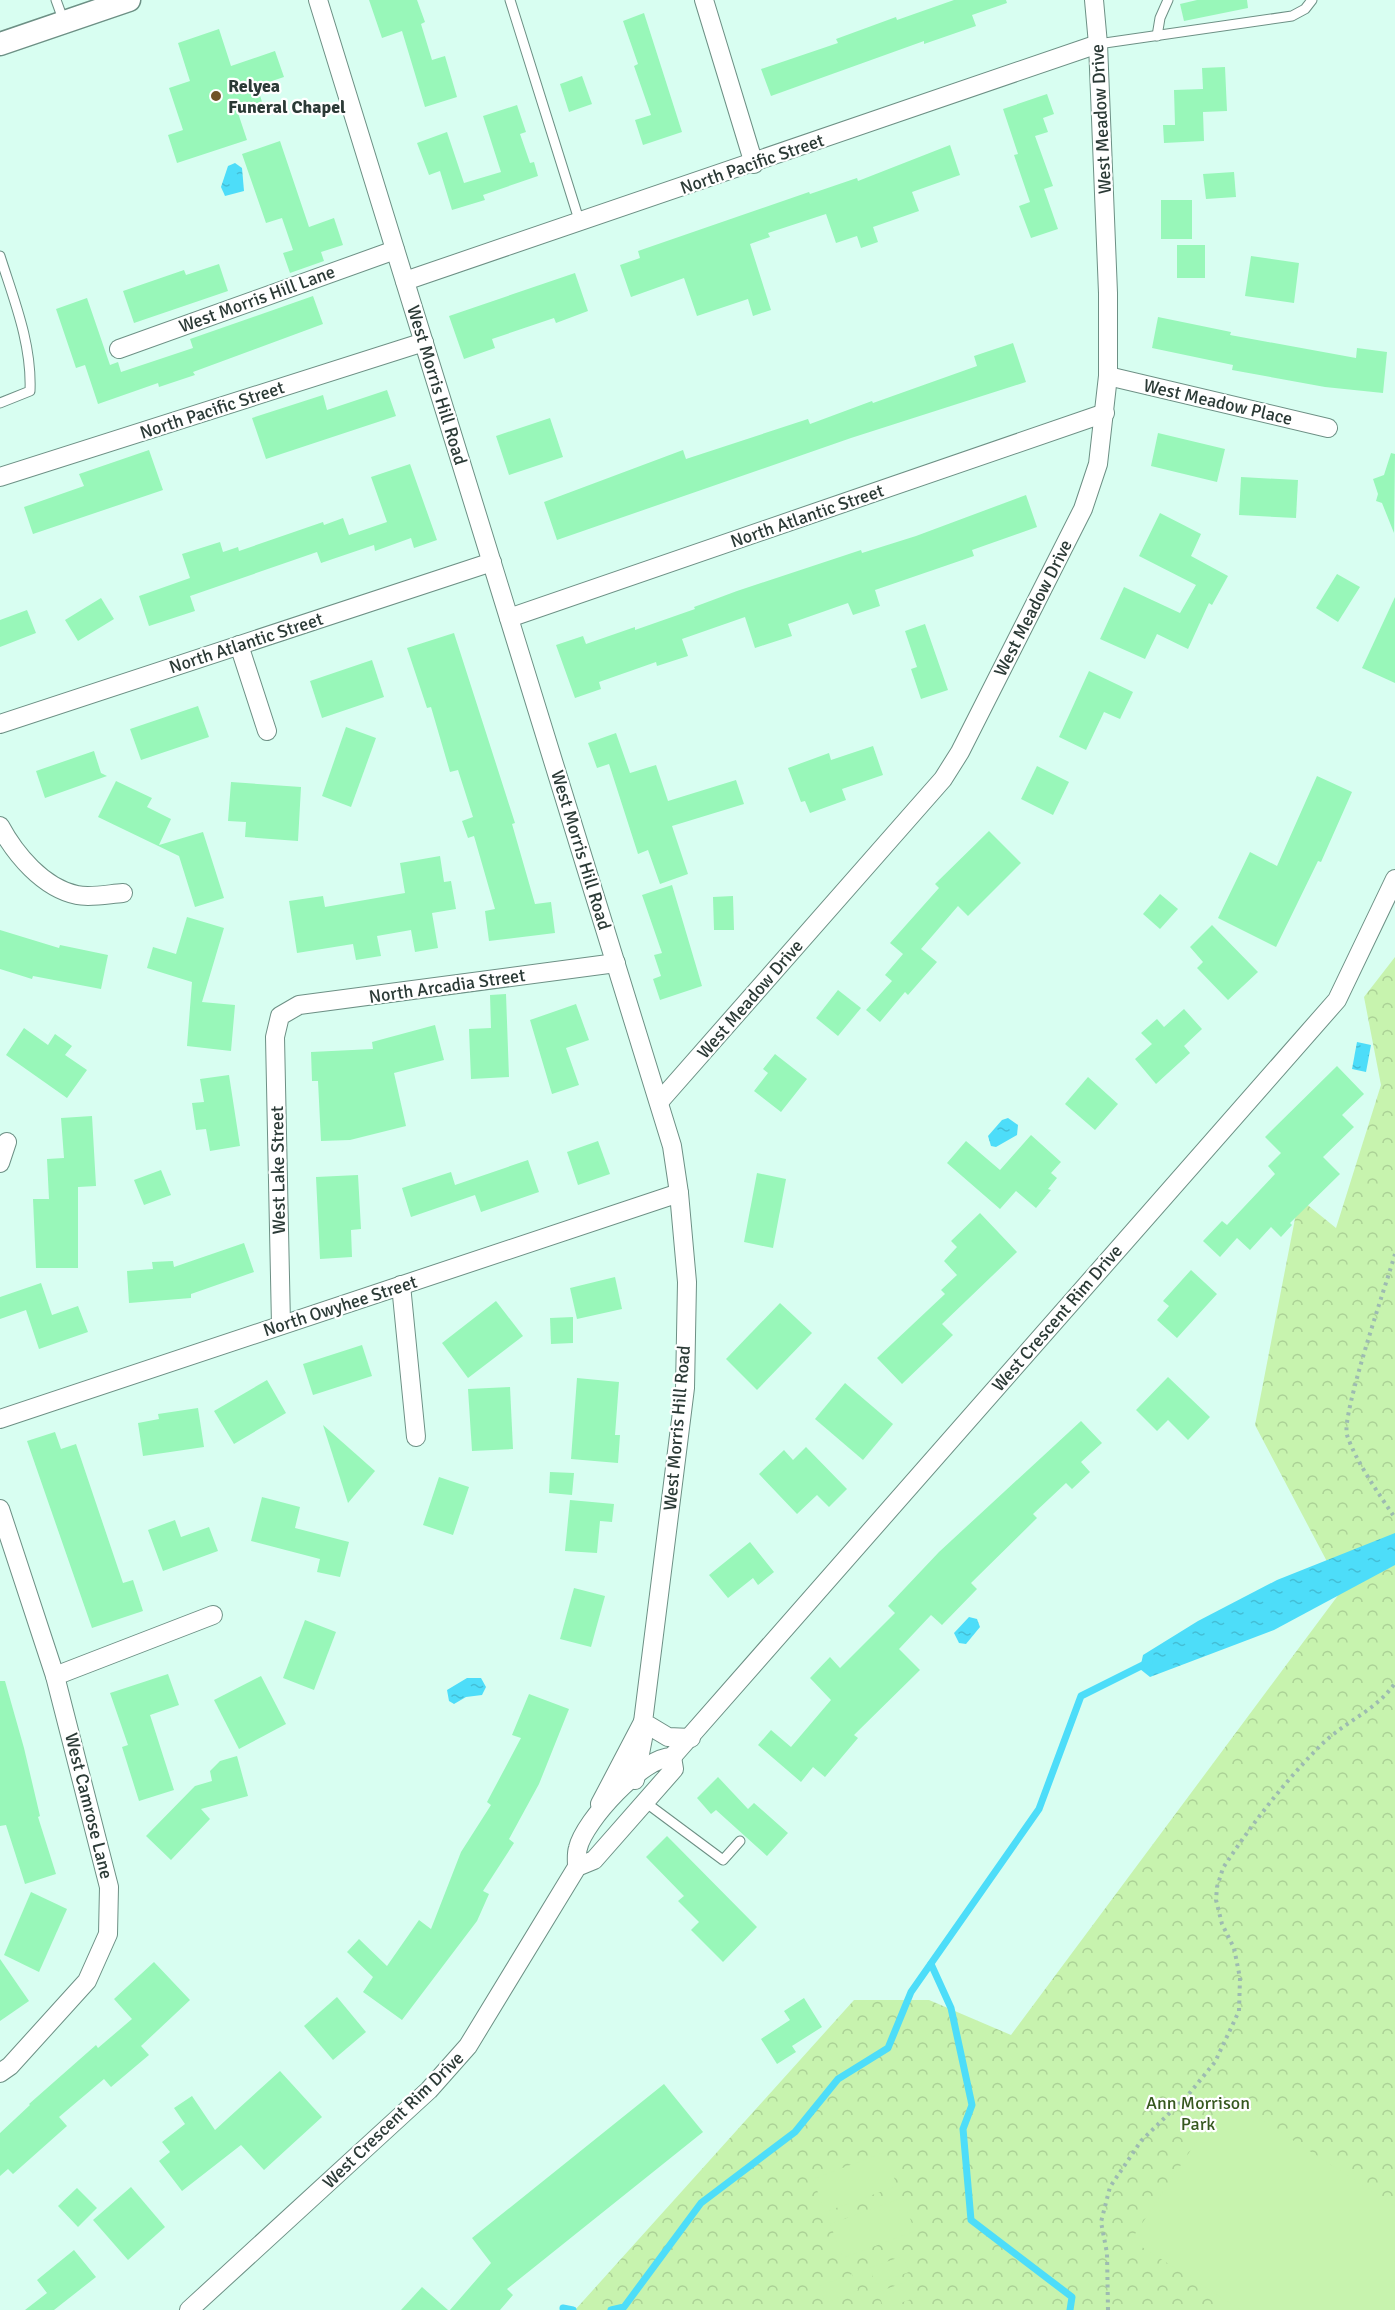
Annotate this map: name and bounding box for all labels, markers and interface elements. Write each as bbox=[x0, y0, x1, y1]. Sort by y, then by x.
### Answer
street label: West Meadow Drive bbox=[1086, 43, 1116, 195]
place label: Relyea Funeral Chapel bbox=[228, 75, 346, 118]
marker: Relyea Funeral Chapel bbox=[209, 89, 223, 103]
street label: North Pacific Street bbox=[677, 129, 827, 199]
street label: West Morris Hill Lane bbox=[176, 261, 338, 337]
street label: West Morris Hill Road bbox=[402, 303, 472, 467]
street label: West Meadow Place bbox=[1141, 374, 1295, 430]
street label: North Pacific Street bbox=[137, 376, 287, 444]
street label: North Atlantic Street bbox=[728, 479, 886, 553]
street label: West Meadow Drive bbox=[989, 536, 1077, 680]
street label: North Atlantic Street bbox=[166, 608, 326, 678]
street label: West Morris Hill Road bbox=[546, 768, 616, 932]
street label: West Meadow Drive bbox=[692, 935, 808, 1063]
street label: North Arcadia Street bbox=[367, 964, 527, 1008]
street label: West Lake Street bbox=[266, 1106, 290, 1234]
street label: West Crescent Rim Drive bbox=[987, 1240, 1127, 1396]
street label: North Owyhee Street bbox=[260, 1271, 420, 1341]
street label: West Morris Hill Road bbox=[659, 1344, 695, 1512]
street label: West Camrose Lane bbox=[60, 1731, 118, 1881]
street label: West Crescent Rim Drive bbox=[318, 2047, 468, 2193]
park label: Ann Morrison Park bbox=[1146, 2092, 1250, 2135]

